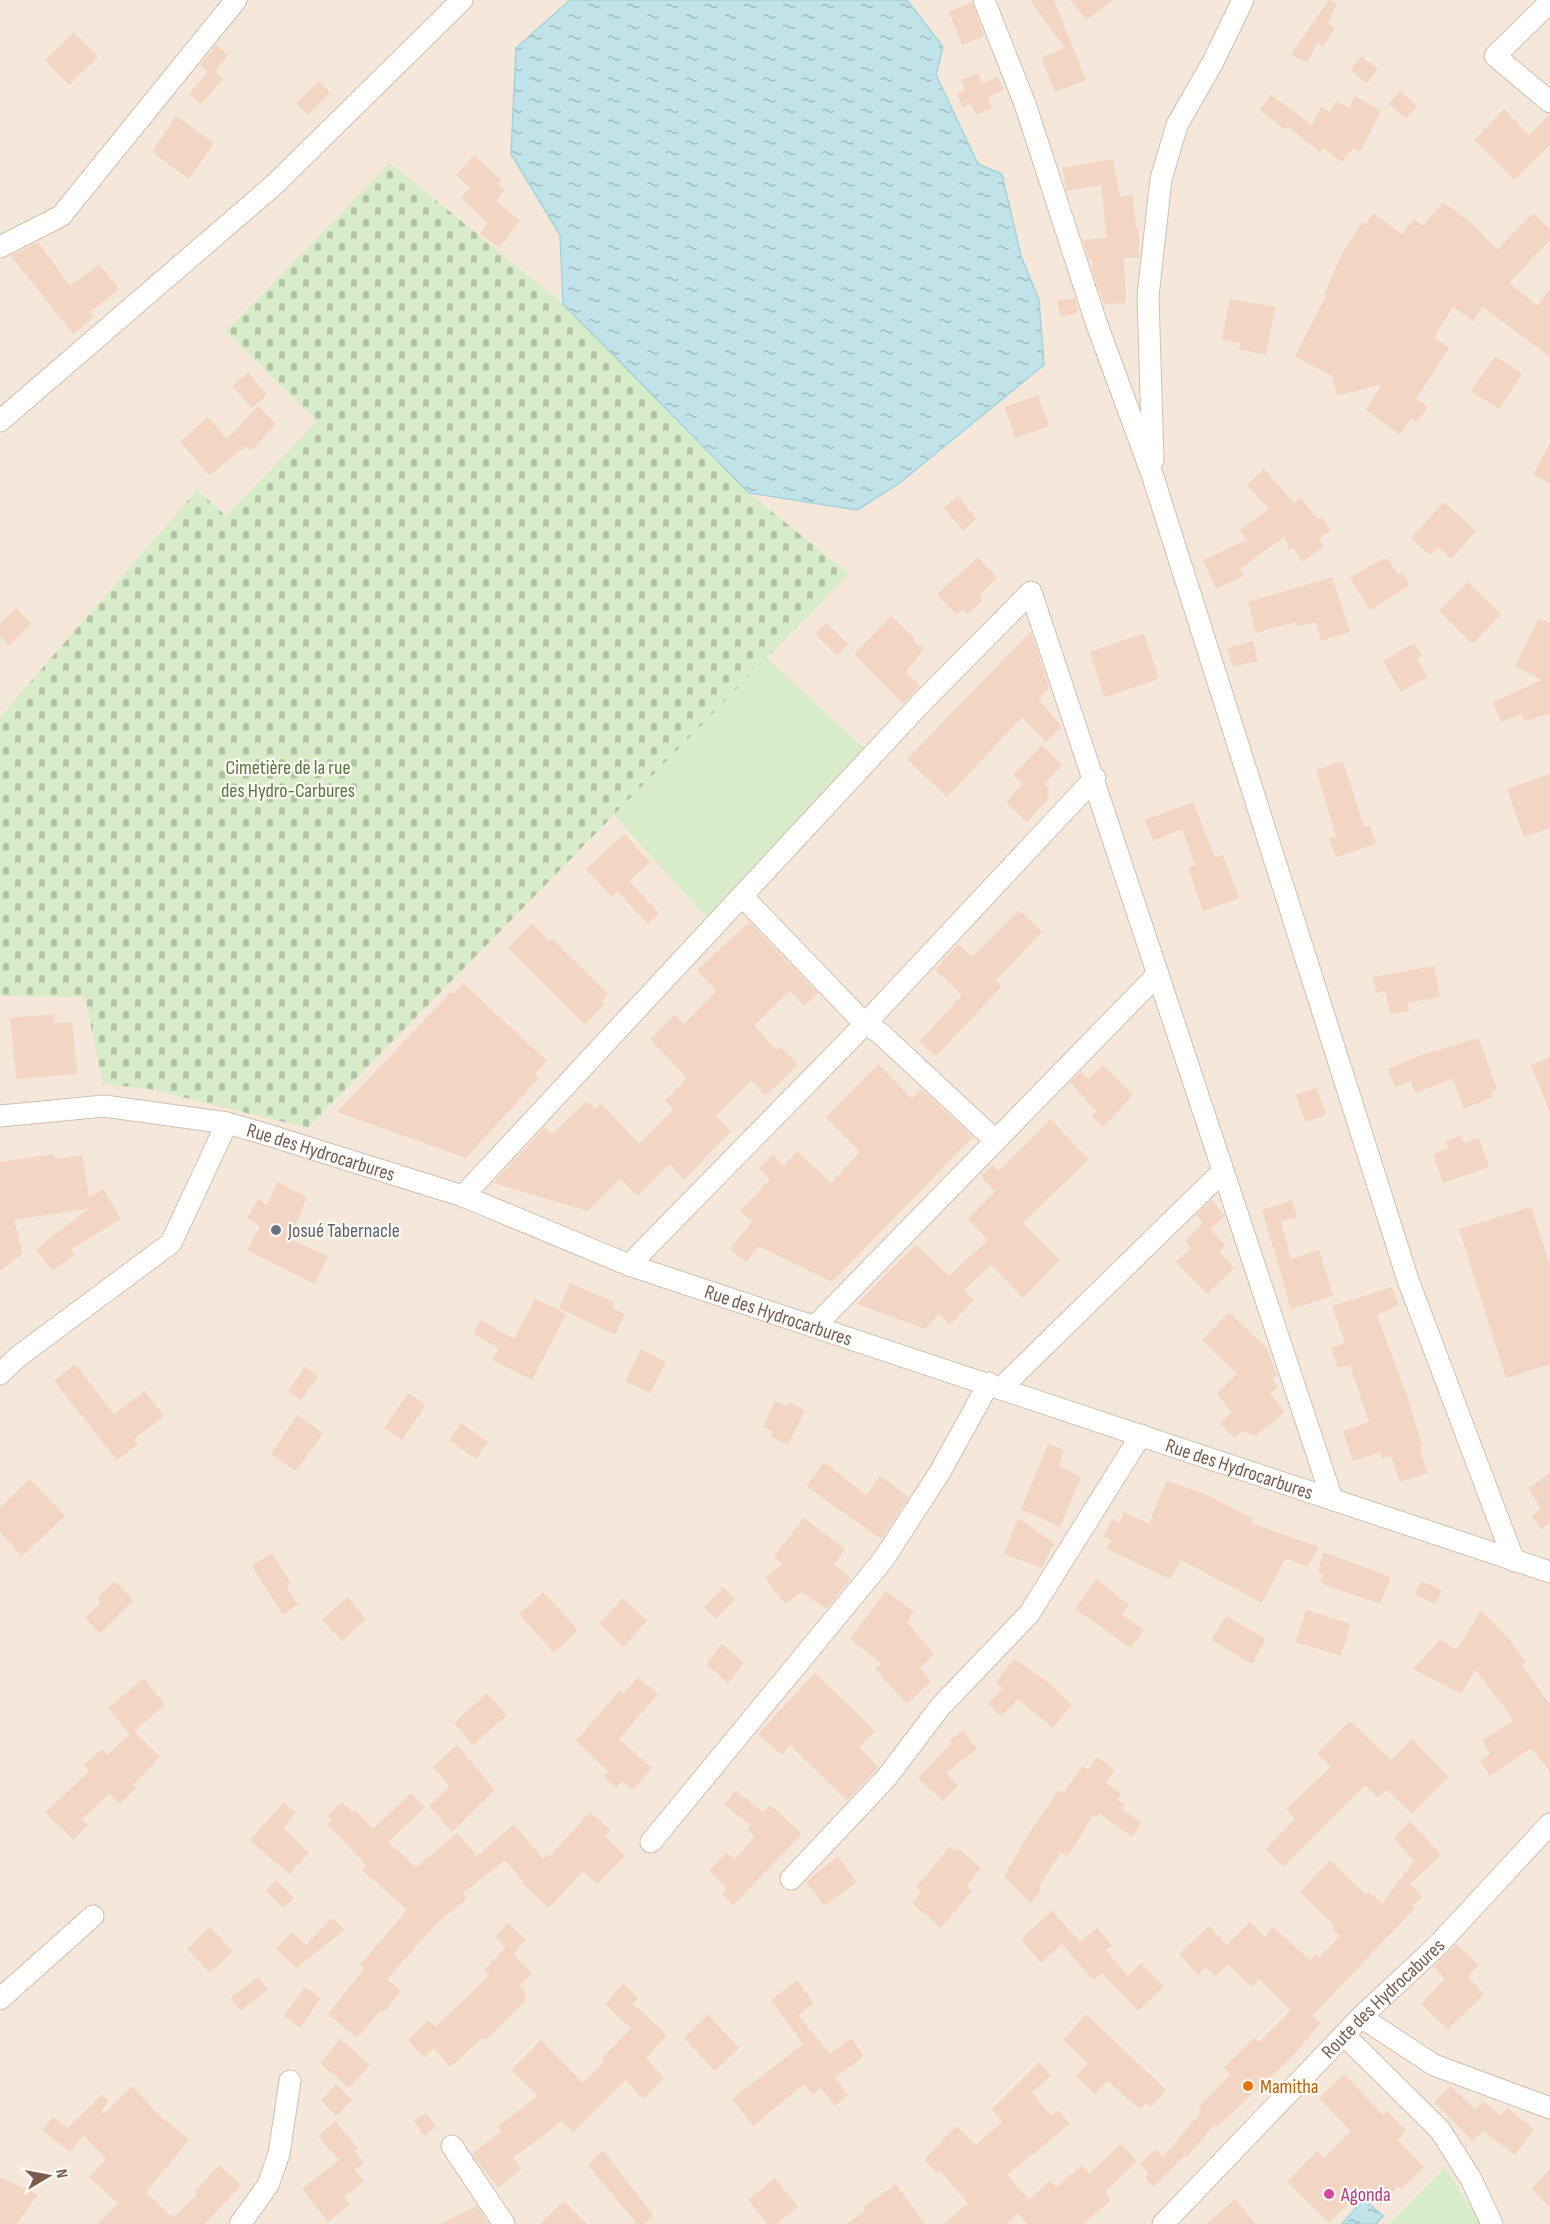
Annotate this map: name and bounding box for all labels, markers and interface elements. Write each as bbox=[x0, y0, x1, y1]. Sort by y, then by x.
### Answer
park label: Cimetière de la rue des Hydro-Carbures bbox=[221, 756, 355, 803]
street label: Rue des Hydrocarbures bbox=[244, 1118, 398, 1187]
place label: Josué Tabernacle bbox=[287, 1219, 400, 1243]
marker: Josué Tabernacle bbox=[269, 1223, 283, 1237]
street label: Rue des Hydrocarbures bbox=[701, 1280, 855, 1351]
street label: Rue des Hydrocarbures bbox=[1162, 1434, 1316, 1505]
street label: Route des Hydrocabures bbox=[1317, 1934, 1450, 2064]
place label: Mamitha bbox=[1260, 2075, 1319, 2099]
marker: Mamitha bbox=[1241, 2079, 1255, 2093]
north arrow bbox=[18, 2146, 78, 2206]
text: N bbox=[51, 2168, 71, 2180]
place label: Agonda bbox=[1340, 2183, 1391, 2207]
marker: Agonda bbox=[1322, 2187, 1336, 2201]

